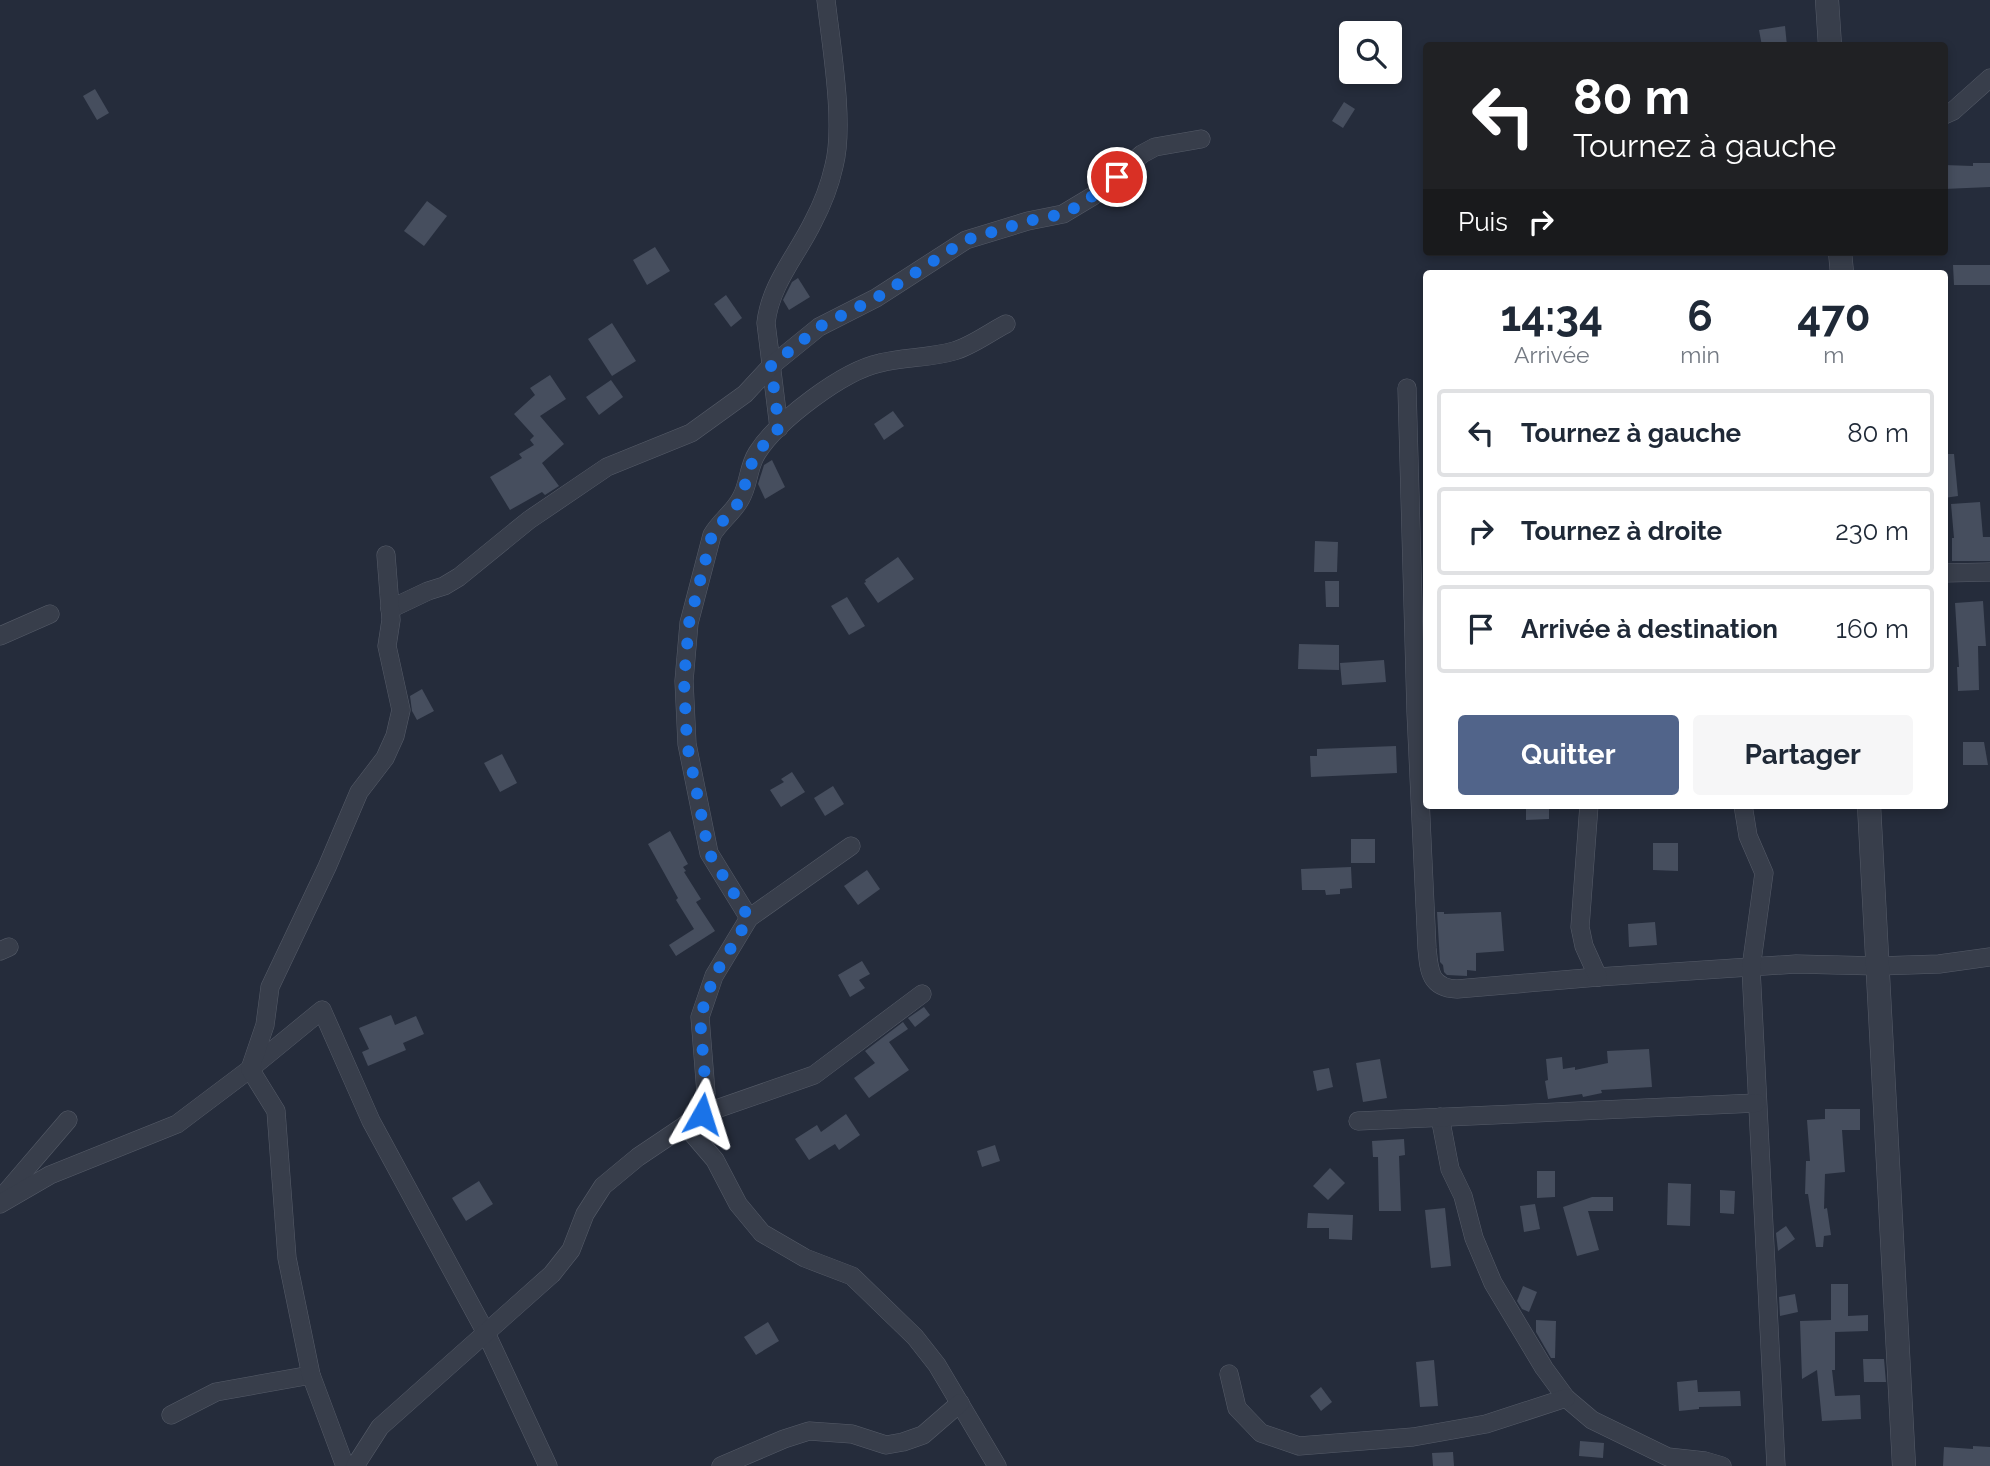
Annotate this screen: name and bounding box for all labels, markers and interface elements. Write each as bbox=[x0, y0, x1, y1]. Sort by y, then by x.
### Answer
map controls bbox=[1339, 21, 1402, 84]
button: search bbox=[1339, 21, 1402, 84]
text: 80 m bbox=[1573, 68, 1690, 125]
icon: left bbox=[1458, 70, 1549, 161]
text: Tournez à gauche bbox=[1573, 127, 1836, 164]
pin bbox=[1087, 147, 1147, 207]
icon: arrive bbox=[1098, 158, 1136, 196]
icon: right bbox=[1522, 203, 1560, 241]
text: Puis bbox=[1458, 207, 1508, 237]
text: 14:34 bbox=[1500, 292, 1603, 341]
text: 6 bbox=[1687, 292, 1713, 341]
text: 470 bbox=[1797, 292, 1871, 341]
text: Arrivée bbox=[1514, 341, 1589, 368]
text: min bbox=[1680, 341, 1720, 368]
text: m bbox=[1823, 341, 1845, 368]
icon: left bbox=[1462, 414, 1500, 452]
text: Tournez à gauche bbox=[1521, 418, 1741, 448]
text: 80 m bbox=[1847, 418, 1909, 448]
icon: right bbox=[1462, 512, 1500, 550]
text: Tournez à droite bbox=[1521, 516, 1722, 546]
text: 230 m bbox=[1835, 516, 1909, 546]
icon: arrive bbox=[1462, 610, 1500, 648]
text: Arrivée à destination bbox=[1521, 614, 1778, 644]
text: 160 m bbox=[1836, 614, 1909, 644]
button: Quitter bbox=[1458, 715, 1679, 795]
button: Partager bbox=[1693, 715, 1913, 795]
position arrow bbox=[665, 1077, 739, 1151]

